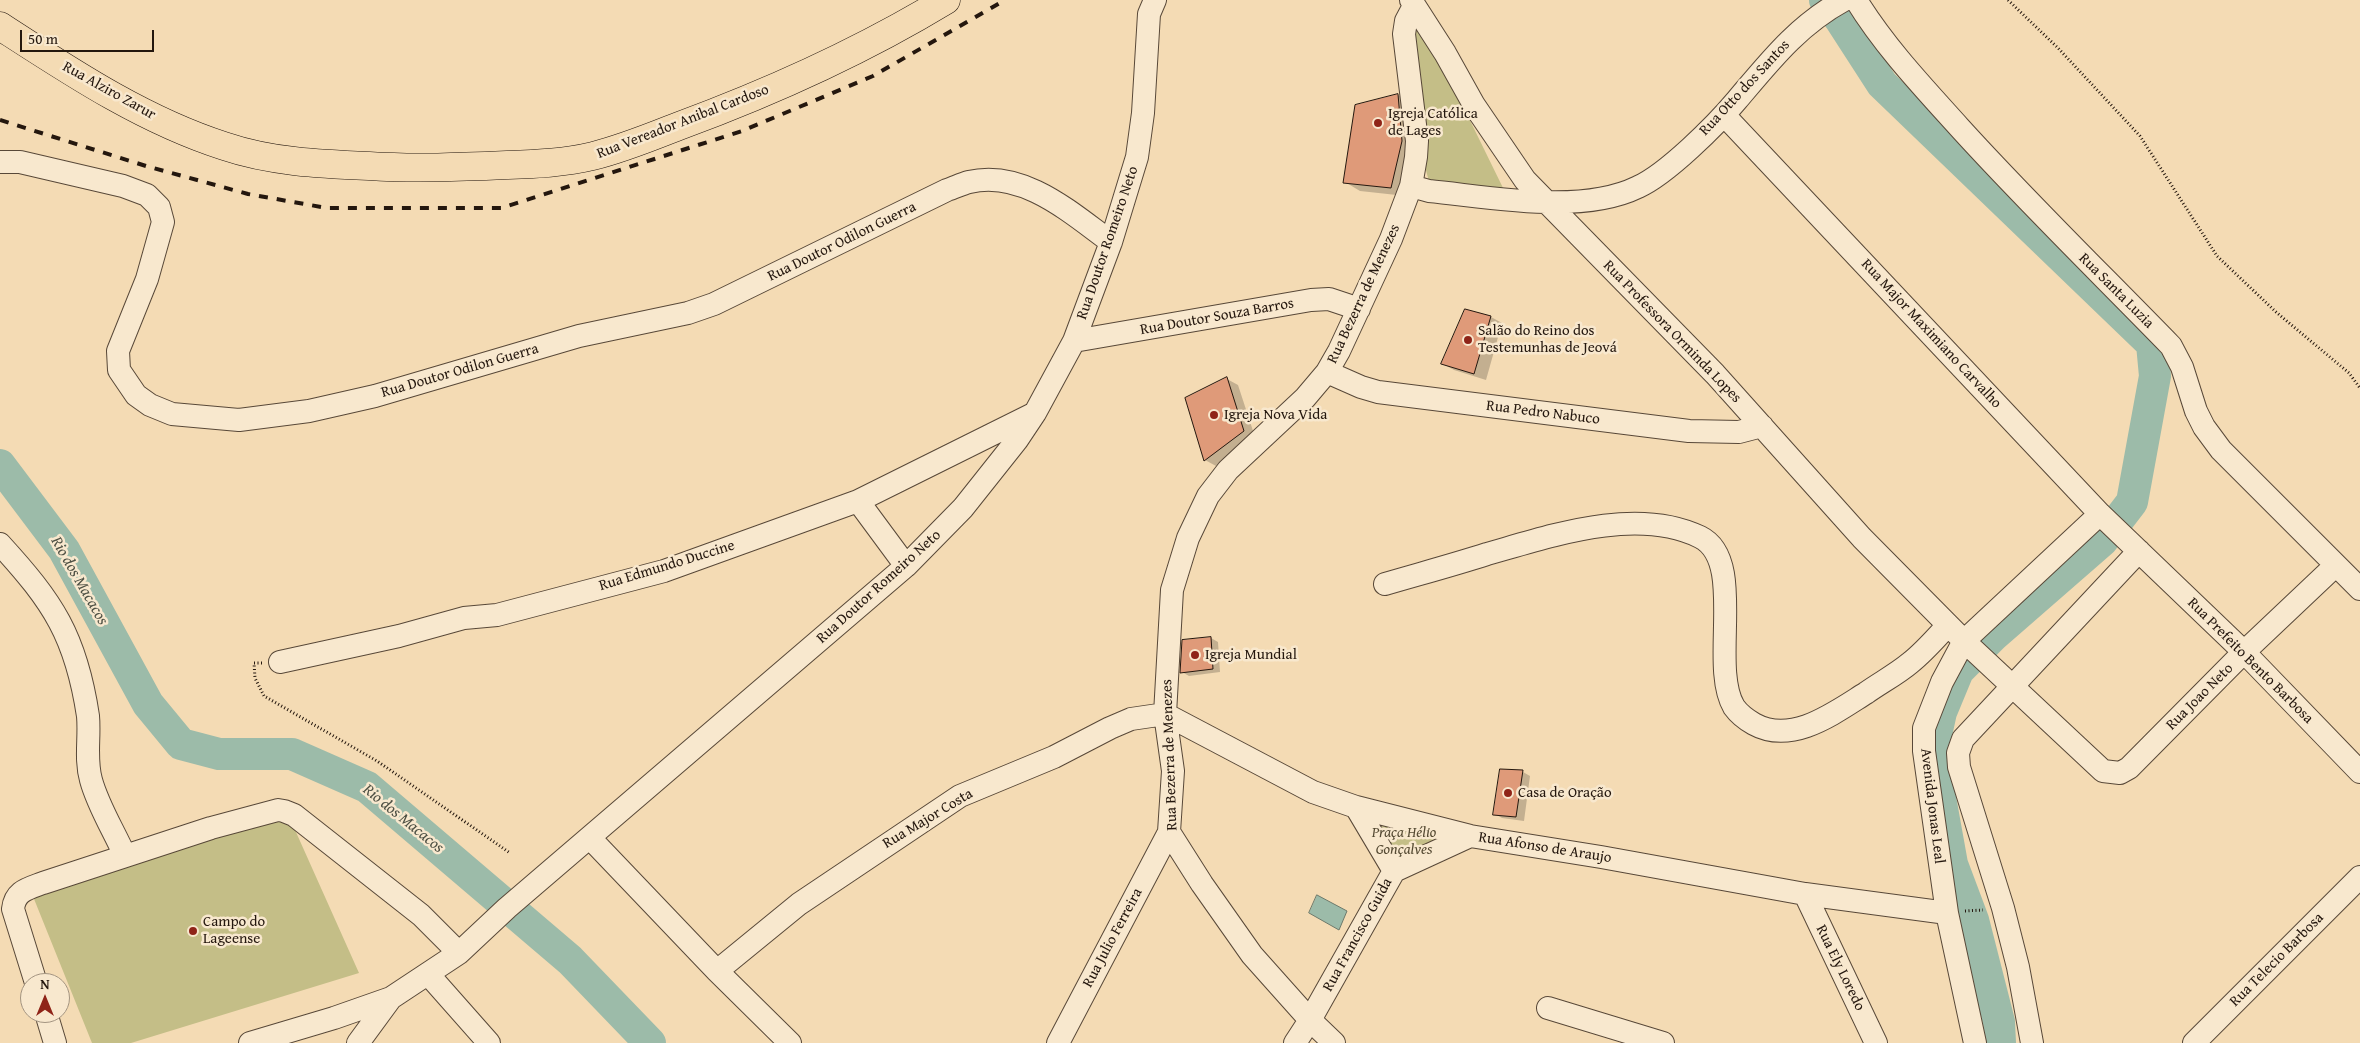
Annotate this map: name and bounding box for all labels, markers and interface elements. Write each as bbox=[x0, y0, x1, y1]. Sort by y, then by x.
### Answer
scale bar bbox=[22, 20, 156, 52]
text: 50 m bbox=[28, 28, 58, 49]
street label: Rua Otto dos Santos bbox=[1696, 36, 1794, 140]
street label: Rua Alziro Zarur bbox=[59, 58, 159, 124]
street label: Rua Vereador Anibal Cardoso bbox=[594, 81, 772, 163]
place label: Igreja Católica de Lages bbox=[1388, 105, 1478, 140]
marker: Igreja Católica de Lages bbox=[1372, 117, 1384, 129]
street label: Rua Doutor Romeiro Neto bbox=[1073, 164, 1143, 322]
street label: Rua Doutor Odilon Guerra bbox=[765, 198, 919, 286]
street label: Rua Bezerra de Menezes bbox=[1324, 221, 1404, 367]
street label: Rua Santa Luzia bbox=[2075, 250, 2157, 332]
street label: Rua Major Maximiano Carvalho bbox=[1857, 256, 2005, 412]
street label: Rua Professora Orminda Lopes bbox=[1599, 257, 1745, 407]
street label: Rua Doutor Souza Barros bbox=[1139, 295, 1295, 339]
place label: Salão do Reino dos Testemunhas de Jeová bbox=[1478, 322, 1617, 357]
marker: Salão do Reino dos Testemunhas de Jeová bbox=[1462, 334, 1474, 346]
street label: Rua Doutor Odilon Guerra bbox=[379, 340, 541, 402]
street label: Rua Pedro Nabuco bbox=[1485, 397, 1601, 429]
place label: Igreja Nova Vida bbox=[1224, 406, 1327, 424]
marker: Igreja Nova Vida bbox=[1208, 409, 1220, 421]
street label: Rua Doutor Romeiro Neto bbox=[813, 526, 945, 648]
water label: Rio dos Macacos bbox=[46, 534, 112, 628]
street label: Rua Edmundo Duccine bbox=[597, 537, 737, 595]
street label: Rua Prefeito Bento Barbosa bbox=[2183, 594, 2317, 728]
place label: Igreja Mundial bbox=[1205, 646, 1297, 664]
marker: Igreja Mundial bbox=[1189, 649, 1201, 661]
street label: Rua Joao Neto bbox=[2163, 660, 2237, 734]
street label: Rua Bezerra de Menezes bbox=[1158, 679, 1182, 831]
street label: Avenida Jonas Leal bbox=[1916, 747, 1948, 865]
water label: Rio dos Macacos bbox=[359, 781, 447, 857]
place label: Casa de Oração bbox=[1518, 784, 1612, 802]
street label: Rua Major Costa bbox=[880, 785, 976, 853]
marker: Casa de Oração bbox=[1502, 787, 1514, 799]
park label: Praça Hélio Gonçalves bbox=[1372, 824, 1436, 859]
street label: Rua Afonso de Araujo bbox=[1477, 829, 1613, 867]
street label: Rua Francisco Guida bbox=[1319, 875, 1397, 995]
street label: Rua Julio Ferreira bbox=[1079, 885, 1147, 991]
street label: Rua Telecio Barbosa bbox=[2226, 909, 2328, 1011]
place label: Campo do Lageense bbox=[203, 913, 265, 948]
street label: Rua Ely Loredo bbox=[1811, 922, 1869, 1014]
marker: Campo do Lageense bbox=[187, 925, 199, 937]
north arrow bbox=[20, 973, 70, 1023]
text: N bbox=[40, 974, 50, 994]

